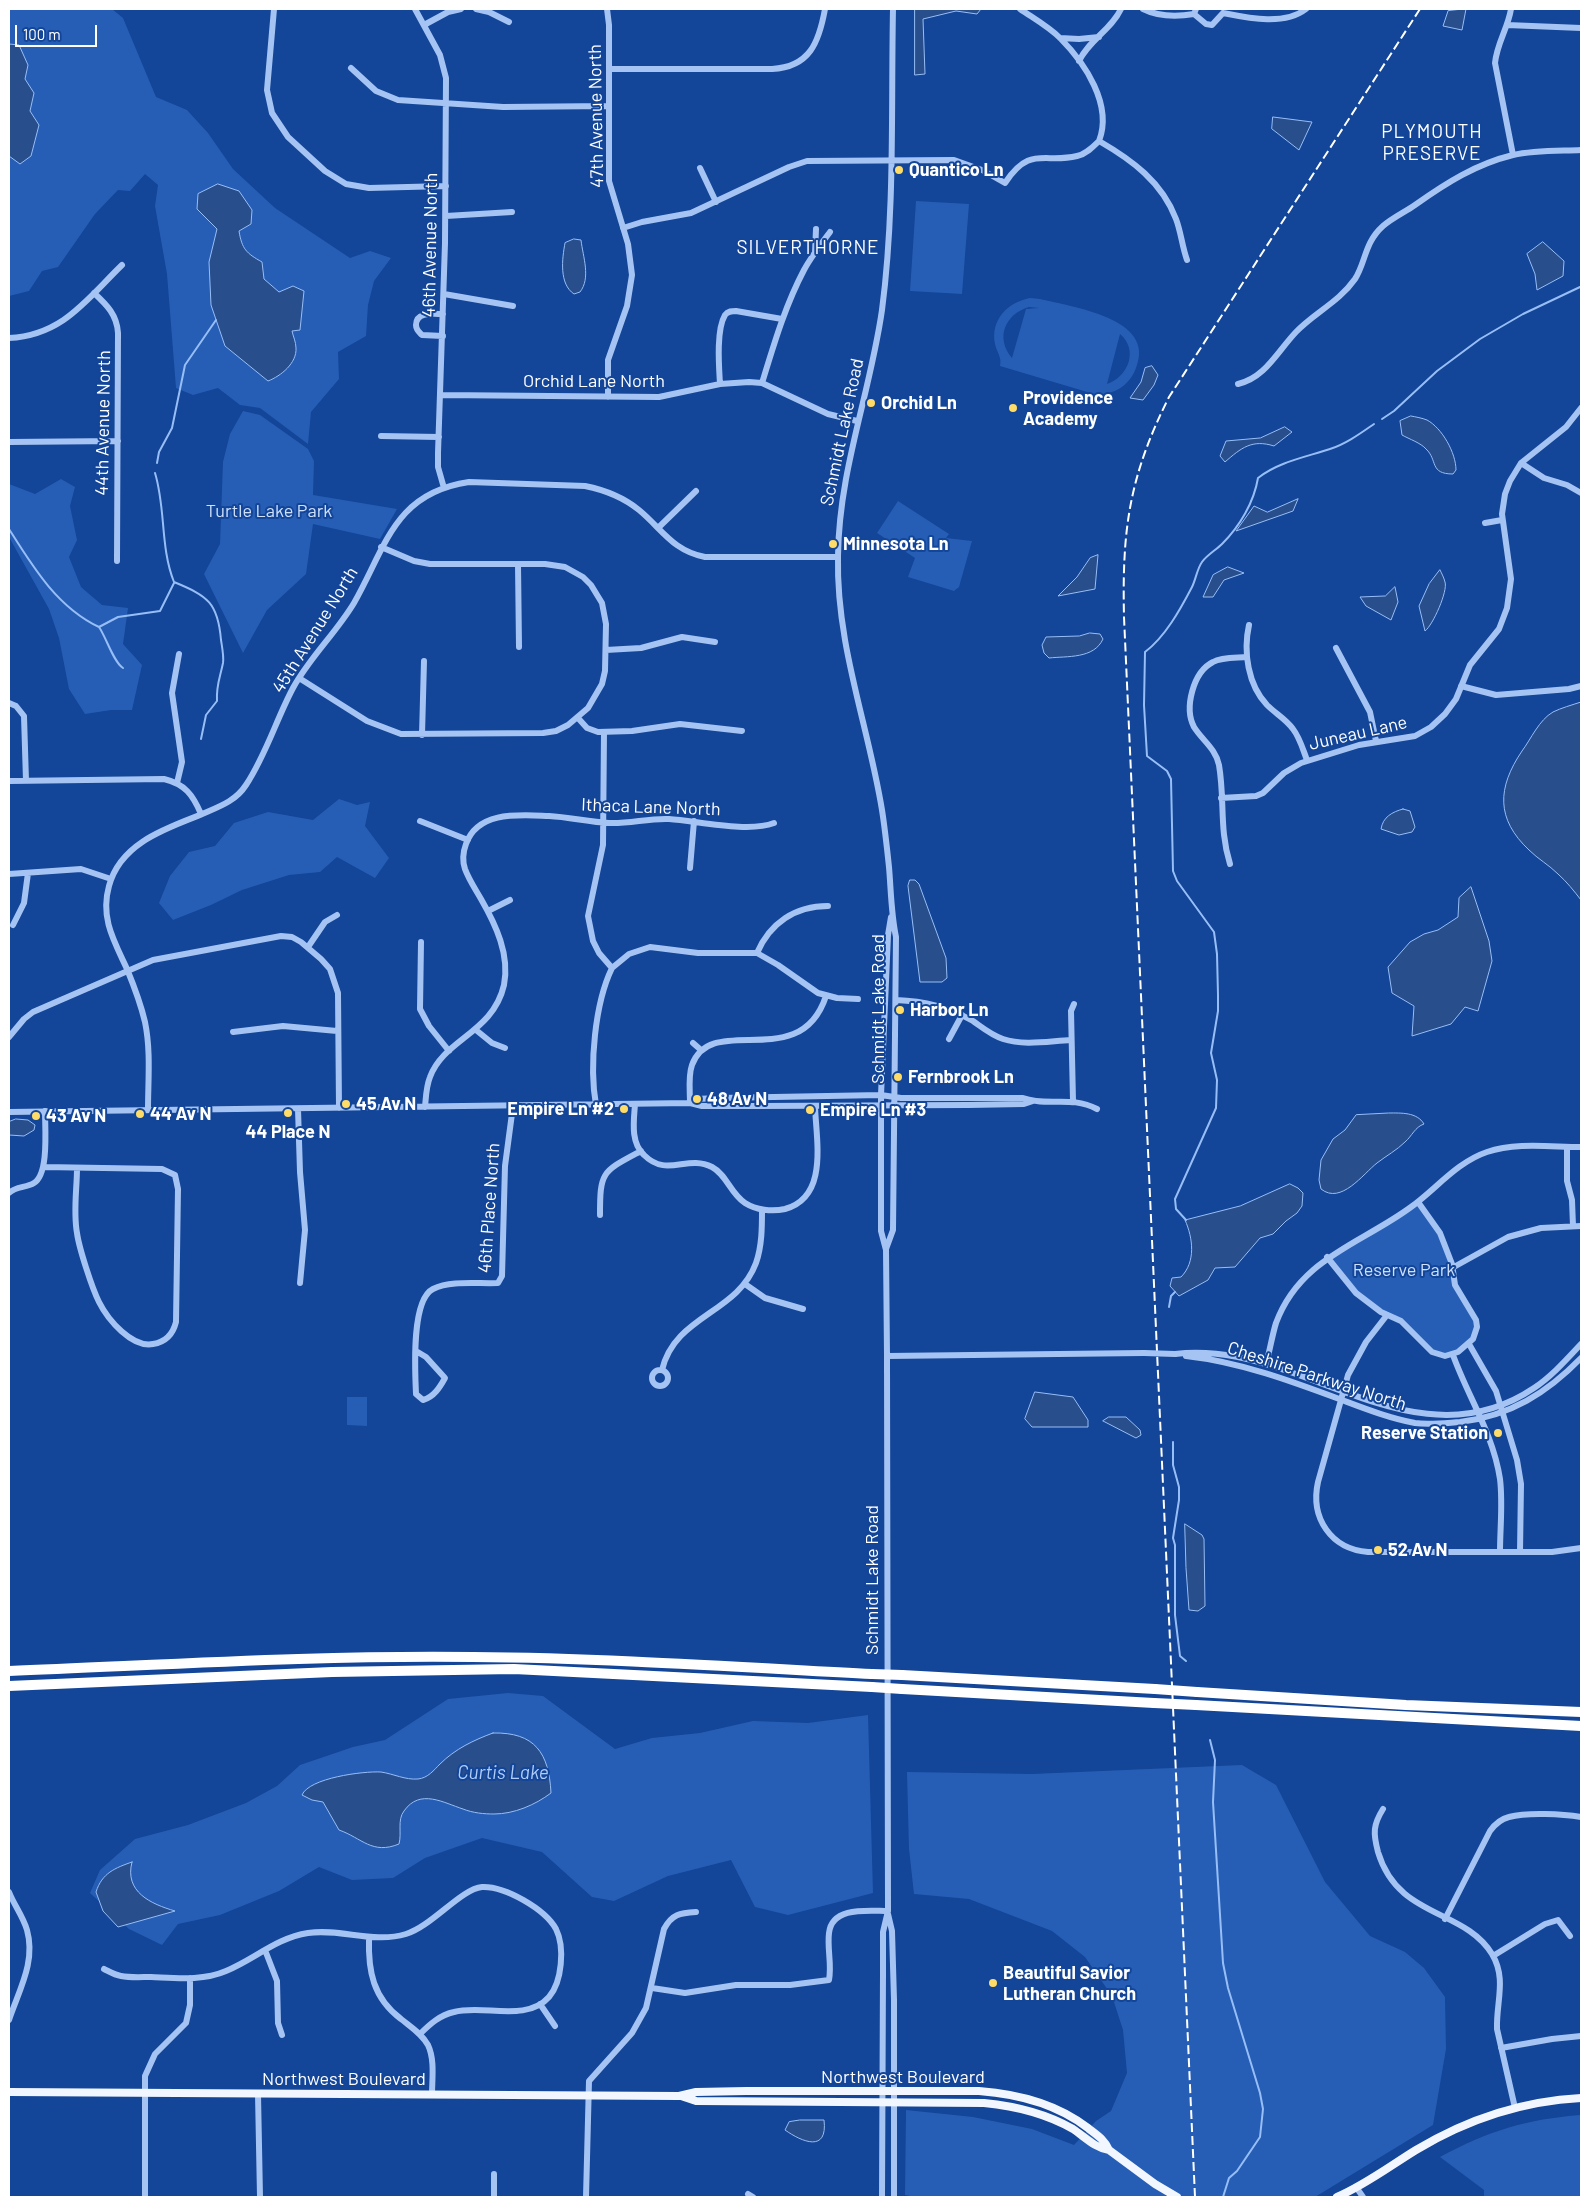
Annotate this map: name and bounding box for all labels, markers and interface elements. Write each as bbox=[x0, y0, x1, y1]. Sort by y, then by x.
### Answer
scale bar bbox=[18, 15, 100, 47]
text: 100 m bbox=[23, 25, 61, 43]
street label: 47th Avenue North bbox=[584, 44, 608, 188]
district label: PLYMOUTH PRESERVE bbox=[1380, 121, 1484, 165]
place label: Quantico Ln bbox=[909, 159, 1004, 181]
marker: Quantico Ln bbox=[893, 164, 905, 176]
street label: 46th Avenue North bbox=[418, 172, 442, 318]
district label: SILVERTHORNE bbox=[735, 237, 881, 259]
street label: 44th Avenue North bbox=[91, 350, 115, 496]
street label: Schmidt Lake Road bbox=[816, 356, 868, 508]
street label: Orchid Lane North bbox=[523, 370, 665, 392]
place label: Providence Academy bbox=[1023, 387, 1113, 429]
place label: Orchid Ln bbox=[881, 392, 957, 414]
marker: Orchid Ln bbox=[865, 397, 877, 409]
marker: Providence Academy bbox=[1007, 402, 1019, 414]
park label: Turtle Lake Park bbox=[206, 500, 332, 522]
place label: Minnesota Ln bbox=[843, 533, 949, 555]
marker: Minnesota Ln bbox=[827, 538, 839, 550]
street label: 45th Avenue North bbox=[267, 563, 363, 697]
street label: Juneau Lane bbox=[1307, 711, 1409, 755]
street label: Ithaca Lane North bbox=[581, 794, 721, 820]
street label: Schmidt Lake Road bbox=[867, 934, 889, 1084]
place label: Harbor Ln bbox=[910, 999, 988, 1021]
marker: Harbor Ln bbox=[894, 1004, 906, 1016]
place label: Fernbrook Ln bbox=[908, 1066, 1014, 1088]
marker: Fernbrook Ln bbox=[892, 1071, 904, 1083]
place label: 48 Av N bbox=[707, 1088, 767, 1110]
place label: 45 Av N bbox=[356, 1093, 416, 1115]
marker: 48 Av N bbox=[691, 1093, 703, 1105]
marker: 45 Av N bbox=[340, 1098, 352, 1110]
place label: Empire Ln #2 bbox=[507, 1098, 614, 1120]
place label: Empire Ln #3 bbox=[820, 1099, 926, 1121]
place label: 44 Av N bbox=[150, 1103, 211, 1125]
marker: Empire Ln #2 bbox=[618, 1103, 630, 1115]
marker: Empire Ln #3 bbox=[804, 1104, 816, 1116]
place label: 43 Av N bbox=[46, 1105, 106, 1127]
marker: 44 Place N bbox=[282, 1107, 294, 1119]
marker: 44 Av N bbox=[134, 1108, 146, 1120]
marker: 43 Av N bbox=[30, 1110, 42, 1122]
place label: 44 Place N bbox=[246, 1121, 330, 1143]
street label: 46th Place North bbox=[474, 1142, 504, 1274]
park label: Reserve Park bbox=[1353, 1259, 1455, 1281]
street label: Cheshire Parkway North bbox=[1225, 1337, 1409, 1415]
place label: Reserve Station bbox=[1361, 1422, 1488, 1444]
marker: Reserve Station bbox=[1492, 1427, 1504, 1439]
street label: Schmidt Lake Road bbox=[861, 1505, 883, 1655]
place label: 52 Av N bbox=[1388, 1539, 1447, 1561]
marker: 52 Av N bbox=[1372, 1544, 1384, 1556]
water label: Curtis Lake bbox=[457, 1762, 549, 1784]
place label: Beautiful Savior Lutheran Church bbox=[1003, 1962, 1136, 2005]
marker: Beautiful Savior Lutheran Church bbox=[987, 1977, 999, 1989]
street label: Northwest Boulevard bbox=[821, 2066, 985, 2088]
street label: Northwest Boulevard bbox=[262, 2068, 426, 2090]

